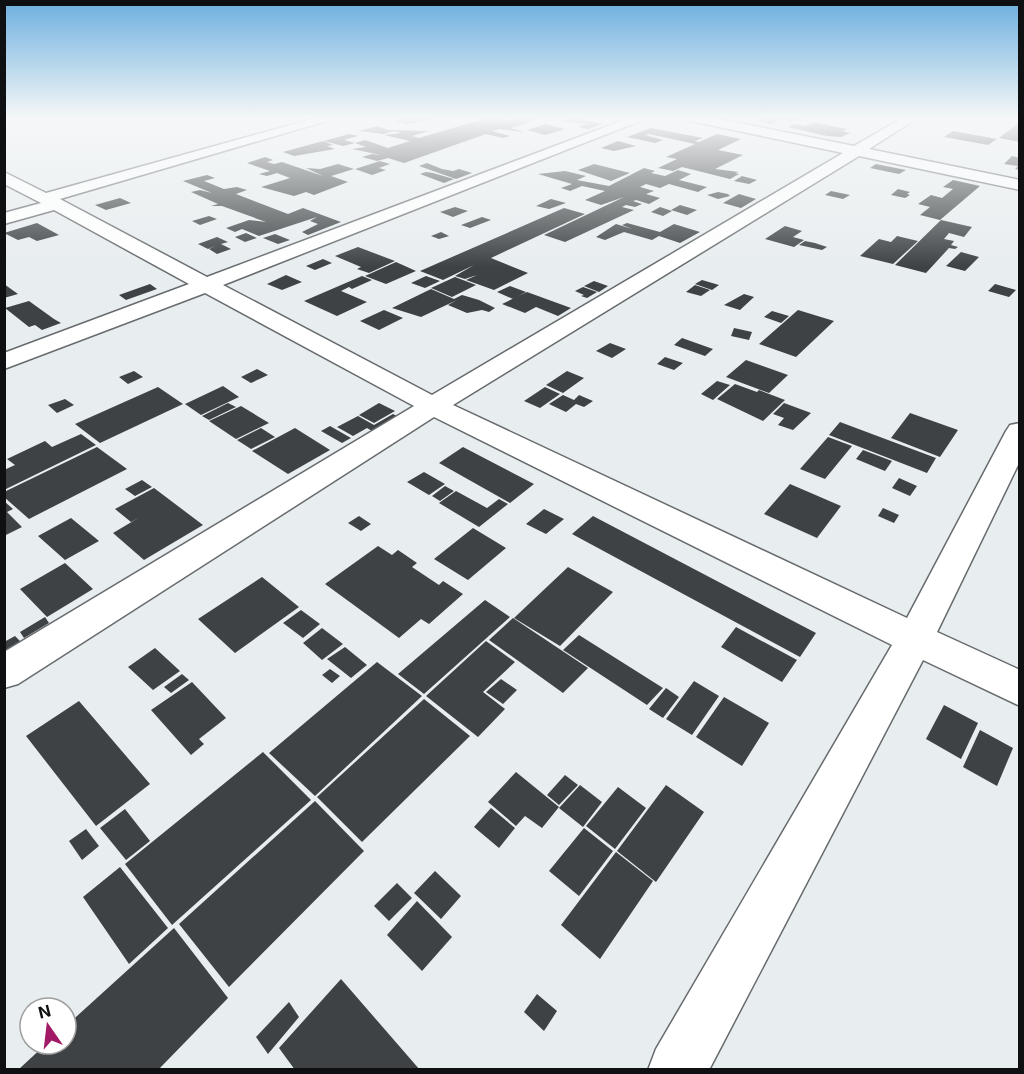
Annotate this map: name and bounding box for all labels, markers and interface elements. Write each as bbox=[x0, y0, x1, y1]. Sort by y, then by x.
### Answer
north arrow bbox=[18, 996, 78, 1056]
text: N bbox=[36, 1000, 53, 1023]

